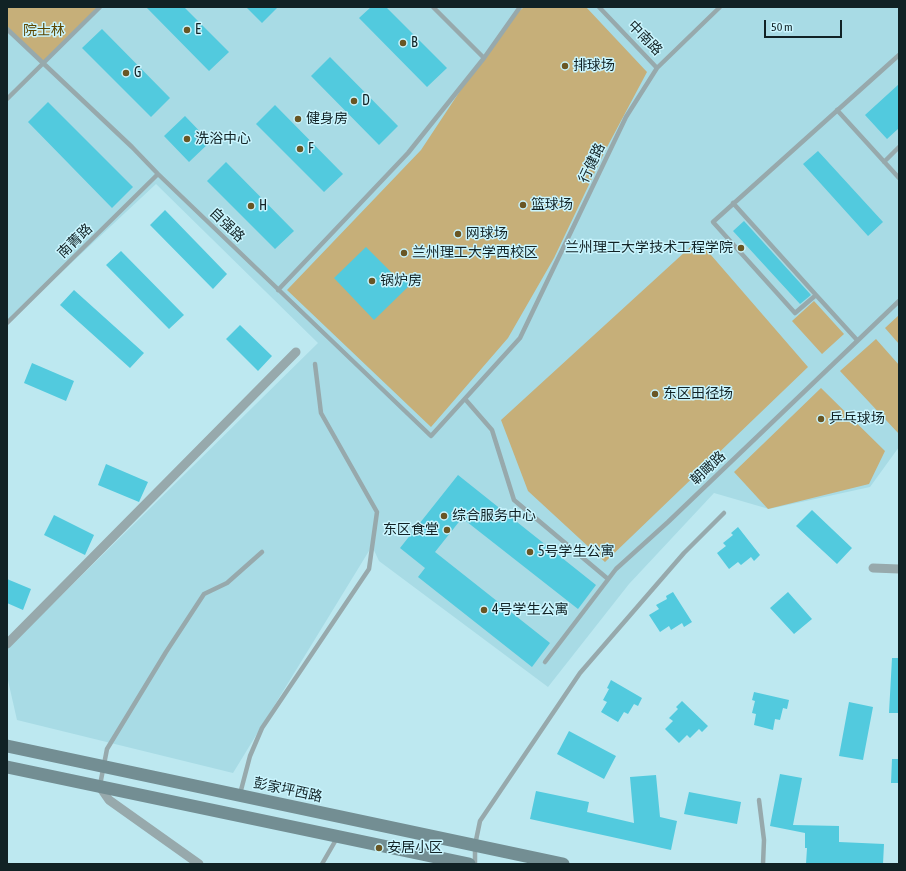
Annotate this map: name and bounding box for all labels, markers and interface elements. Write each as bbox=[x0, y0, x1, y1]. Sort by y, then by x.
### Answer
scale bar bbox=[766, 12, 844, 38]
street label: 中南路 bbox=[624, 17, 666, 59]
text: 50 m bbox=[771, 20, 793, 34]
place label: E bbox=[195, 22, 201, 38]
park label: 院士林 bbox=[23, 23, 65, 39]
marker: E bbox=[182, 25, 192, 35]
place label: B bbox=[411, 35, 418, 51]
marker: B bbox=[398, 38, 408, 48]
place label: 排球场 bbox=[573, 58, 615, 74]
marker: 排球场 bbox=[560, 61, 570, 71]
place label: G bbox=[134, 65, 141, 81]
marker: G bbox=[121, 68, 131, 78]
place label: D bbox=[362, 93, 370, 109]
marker: D bbox=[349, 96, 359, 106]
place label: 健身房 bbox=[306, 111, 348, 127]
marker: 健身房 bbox=[293, 114, 303, 124]
place label: 洗浴中心 bbox=[195, 131, 251, 147]
marker: 洗浴中心 bbox=[182, 134, 192, 144]
street label: 行健路 bbox=[576, 140, 608, 186]
place label: F bbox=[308, 141, 314, 157]
marker: F bbox=[295, 144, 305, 154]
place label: 篮球场 bbox=[531, 197, 573, 213]
place label: H bbox=[259, 198, 267, 214]
marker: 篮球场 bbox=[518, 200, 528, 210]
marker: H bbox=[246, 201, 256, 211]
street label: 自强路 bbox=[206, 204, 248, 246]
street label: 南菁路 bbox=[54, 220, 96, 262]
place label: 网球场 bbox=[466, 226, 508, 242]
marker: 网球场 bbox=[453, 229, 463, 239]
place label: 兰州理工大学技术工程学院 bbox=[565, 240, 733, 256]
marker: 兰州理工大学技术工程学院 bbox=[736, 243, 746, 253]
place label: 兰州理工大学西校区 bbox=[412, 245, 538, 261]
marker: 兰州理工大学西校区 bbox=[399, 248, 409, 258]
place label: 锅炉房 bbox=[380, 273, 422, 289]
marker: 锅炉房 bbox=[367, 276, 377, 286]
place label: 东区田径场 bbox=[663, 386, 733, 402]
marker: 东区田径场 bbox=[650, 389, 660, 399]
place label: 乒乓球场 bbox=[829, 411, 885, 427]
marker: 乒乓球场 bbox=[816, 414, 826, 424]
street label: 朝瞰路 bbox=[687, 448, 729, 488]
place label: 综合服务中心 bbox=[452, 508, 536, 524]
marker: 综合服务中心 bbox=[439, 511, 449, 521]
place label: 东区食堂 bbox=[383, 522, 439, 538]
marker: 东区食堂 bbox=[442, 525, 452, 535]
place label: 5号学生公寓 bbox=[538, 544, 615, 560]
marker: 5号学生公寓 bbox=[525, 547, 535, 557]
place label: 4号学生公寓 bbox=[492, 602, 569, 618]
marker: 4号学生公寓 bbox=[479, 605, 489, 615]
street label: 彭家坪西路 bbox=[252, 775, 324, 805]
place label: 安居小区 bbox=[387, 840, 443, 856]
marker: 安居小区 bbox=[374, 843, 384, 853]

